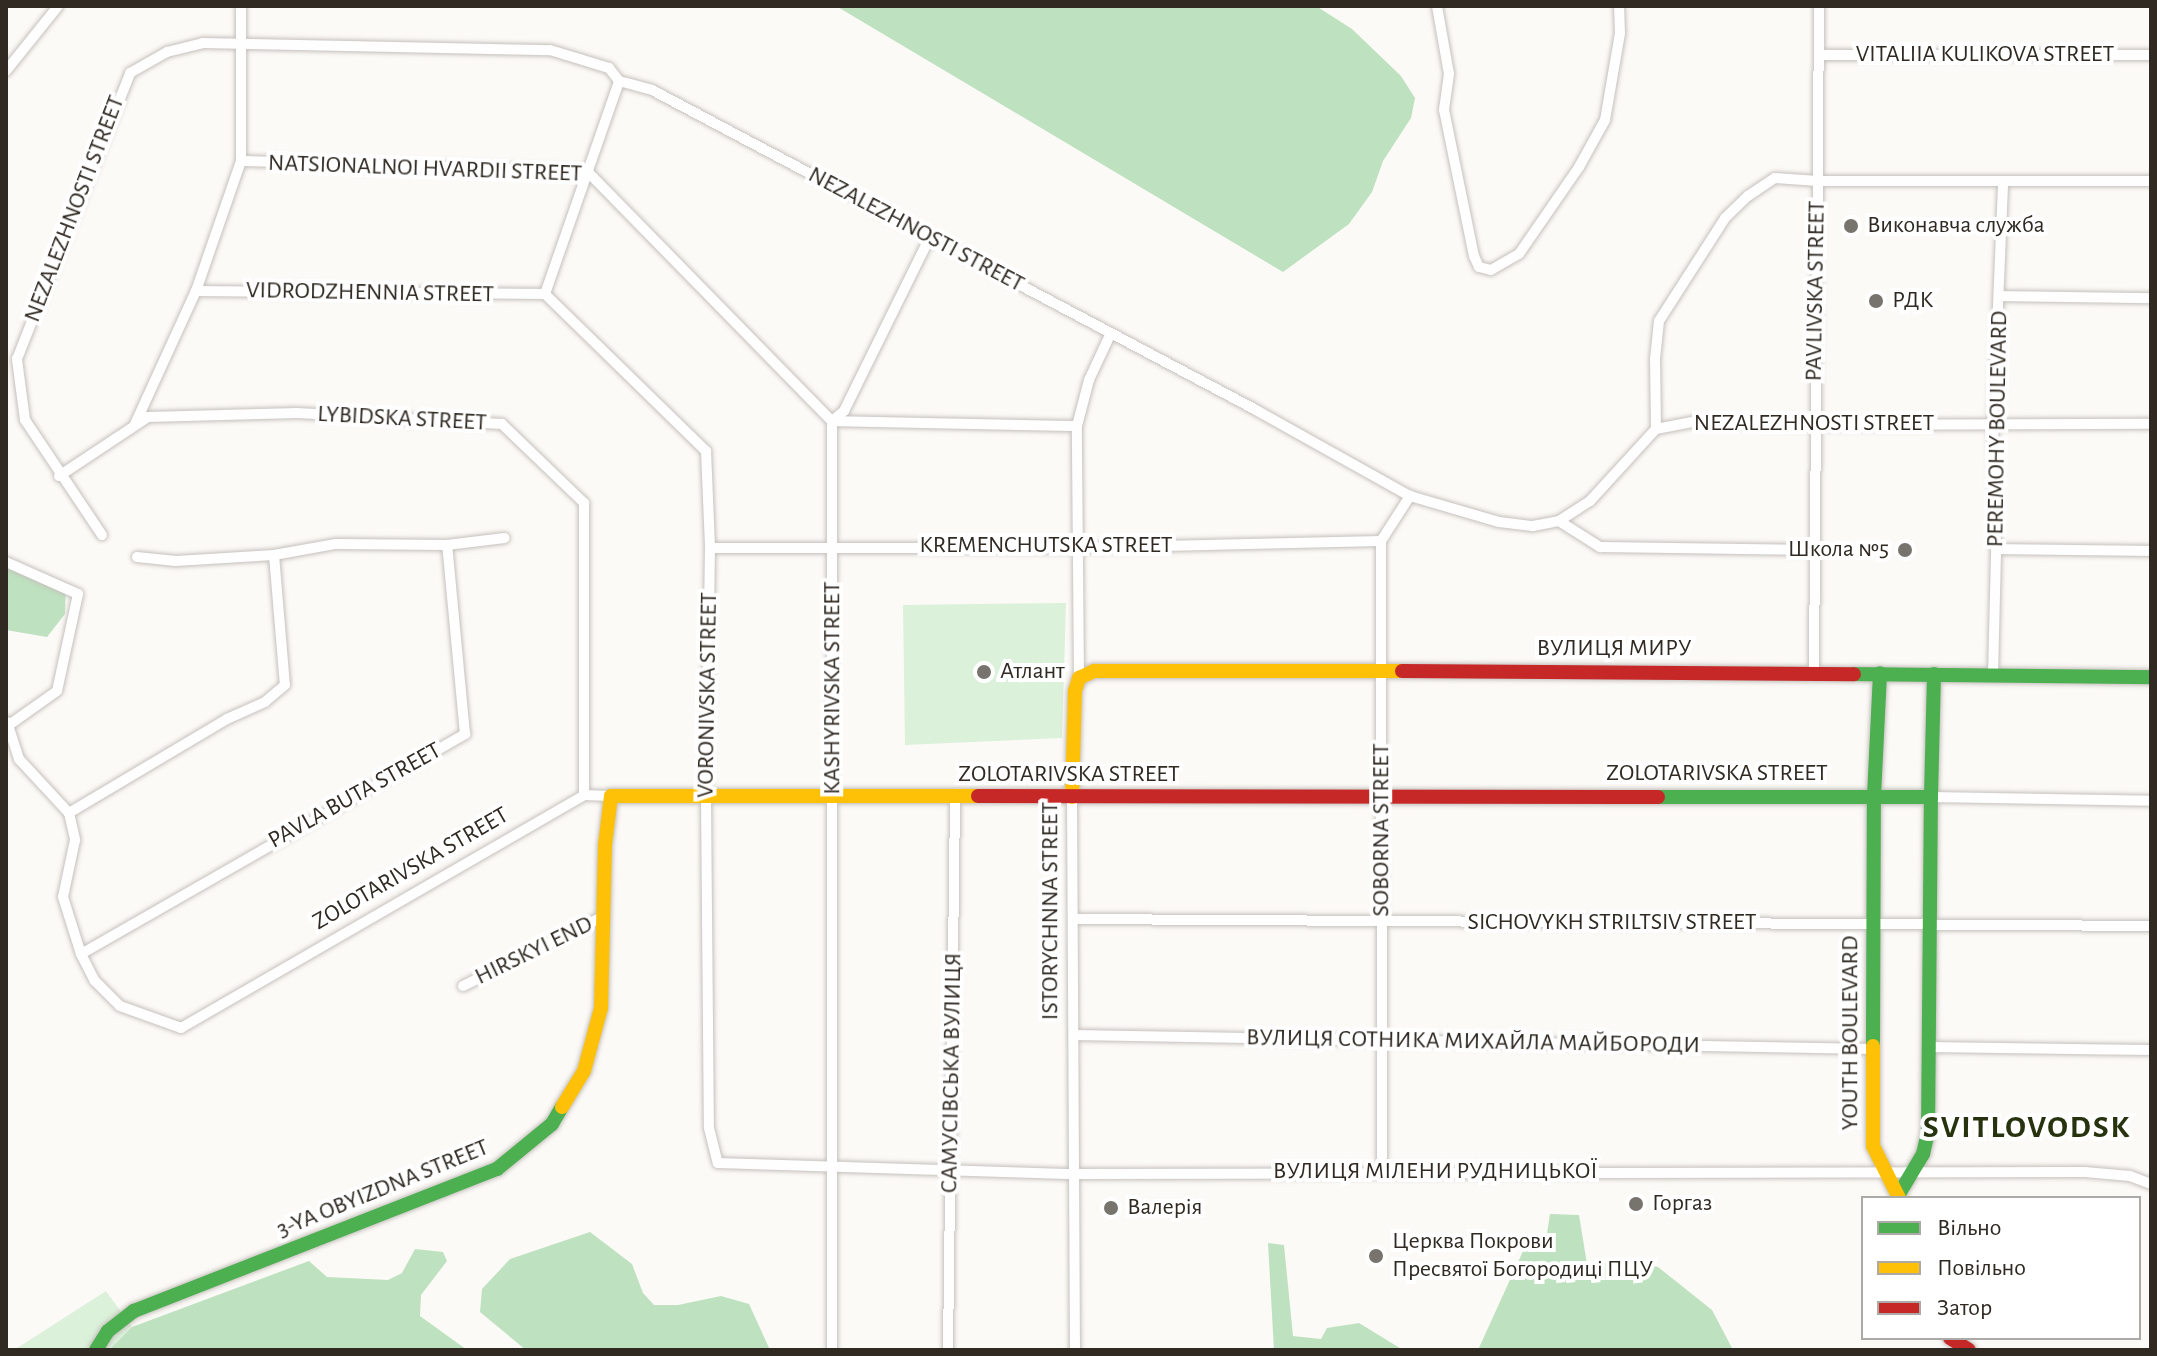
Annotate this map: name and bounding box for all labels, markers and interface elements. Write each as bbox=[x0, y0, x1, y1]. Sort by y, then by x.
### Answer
street label: VITALIIA KULIKOVA STREET bbox=[1856, 41, 2114, 69]
street label: NEZALEZHNOSTI STREET bbox=[18, 92, 132, 326]
street label: NATSIONALNOI HVARDII STREET bbox=[267, 149, 583, 189]
street label: NEZALEZHNOSTI STREET bbox=[803, 161, 1029, 299]
street label: PAVLIVSKA STREET bbox=[1800, 200, 1832, 382]
place label: Виконавча служба bbox=[1867, 212, 2045, 240]
marker: Виконавча служба bbox=[1842, 217, 1860, 235]
street label: VIDRODZHENNIA STREET bbox=[246, 276, 494, 310]
place label: РДК bbox=[1892, 287, 1934, 315]
marker: РДК bbox=[1867, 292, 1885, 310]
street label: PEREMOHY BOULEVARD bbox=[1982, 310, 2014, 548]
street label: LYBIDSKA STREET bbox=[317, 400, 487, 438]
street label: NEZALEZHNOSTI STREET bbox=[1694, 410, 1934, 438]
street label: KREMENCHUTSKA STREET bbox=[920, 532, 1172, 560]
place label: Школа №5 bbox=[1788, 536, 1889, 564]
marker: Школа №5 bbox=[1896, 541, 1914, 559]
street label: KASHYRIVSKA STREET bbox=[819, 581, 847, 795]
street label: VORONIVSKA STREET bbox=[692, 592, 724, 798]
street label: ВУЛИЦЯ МИРУ bbox=[1537, 635, 1691, 663]
place label: Атлант bbox=[1000, 658, 1065, 686]
marker: Атлант bbox=[975, 663, 993, 681]
street label: PAVLA BUTA STREET bbox=[264, 737, 446, 855]
street label: SOBORNA STREET bbox=[1368, 743, 1396, 917]
street label: ZOLOTARIVSKA STREET bbox=[1606, 760, 1828, 788]
street label: ZOLOTARIVSKA STREET bbox=[958, 761, 1180, 789]
street label: ZOLOTARIVSKA STREET bbox=[308, 801, 514, 937]
street label: ISTORYCHNNA STREET bbox=[1037, 802, 1065, 1020]
street label: SICHOVYKH STRILTSIV STREET bbox=[1468, 909, 1756, 937]
street label: HIRSKYI END bbox=[471, 910, 597, 992]
street label: YOUTH BOULEVARD bbox=[1837, 936, 1865, 1130]
street label: САМУСІВСЬКА ВУЛИЦЯ bbox=[935, 952, 969, 1194]
street label: ВУЛИЦЯ СОТНИКА МИХАЙЛА МАЙБОРОДИ bbox=[1246, 1024, 1700, 1060]
district label: SVITLOVODSK bbox=[1923, 1108, 2131, 1146]
street label: 3-YA OBYIZDNA STREET bbox=[273, 1133, 493, 1245]
street label: ВУЛИЦЯ МІЛЕНИ РУДНИЦЬКОЇ bbox=[1273, 1158, 1597, 1186]
place label: Горгаз bbox=[1652, 1190, 1712, 1218]
place label: Валерія bbox=[1127, 1194, 1202, 1222]
marker: Горгаз bbox=[1627, 1195, 1645, 1213]
legend bbox=[1861, 1196, 2141, 1340]
marker: Валерія bbox=[1102, 1199, 1120, 1217]
text: Вільно bbox=[1937, 1216, 2002, 1240]
place label: Церква Покрови Пресвятої Богородиці ПЦУ bbox=[1392, 1228, 1653, 1284]
marker: Церква Покрови Пресвятої Богородиці ПЦУ bbox=[1367, 1247, 1385, 1265]
text: Повільно bbox=[1937, 1256, 2026, 1280]
text: Затор bbox=[1937, 1296, 1992, 1320]

